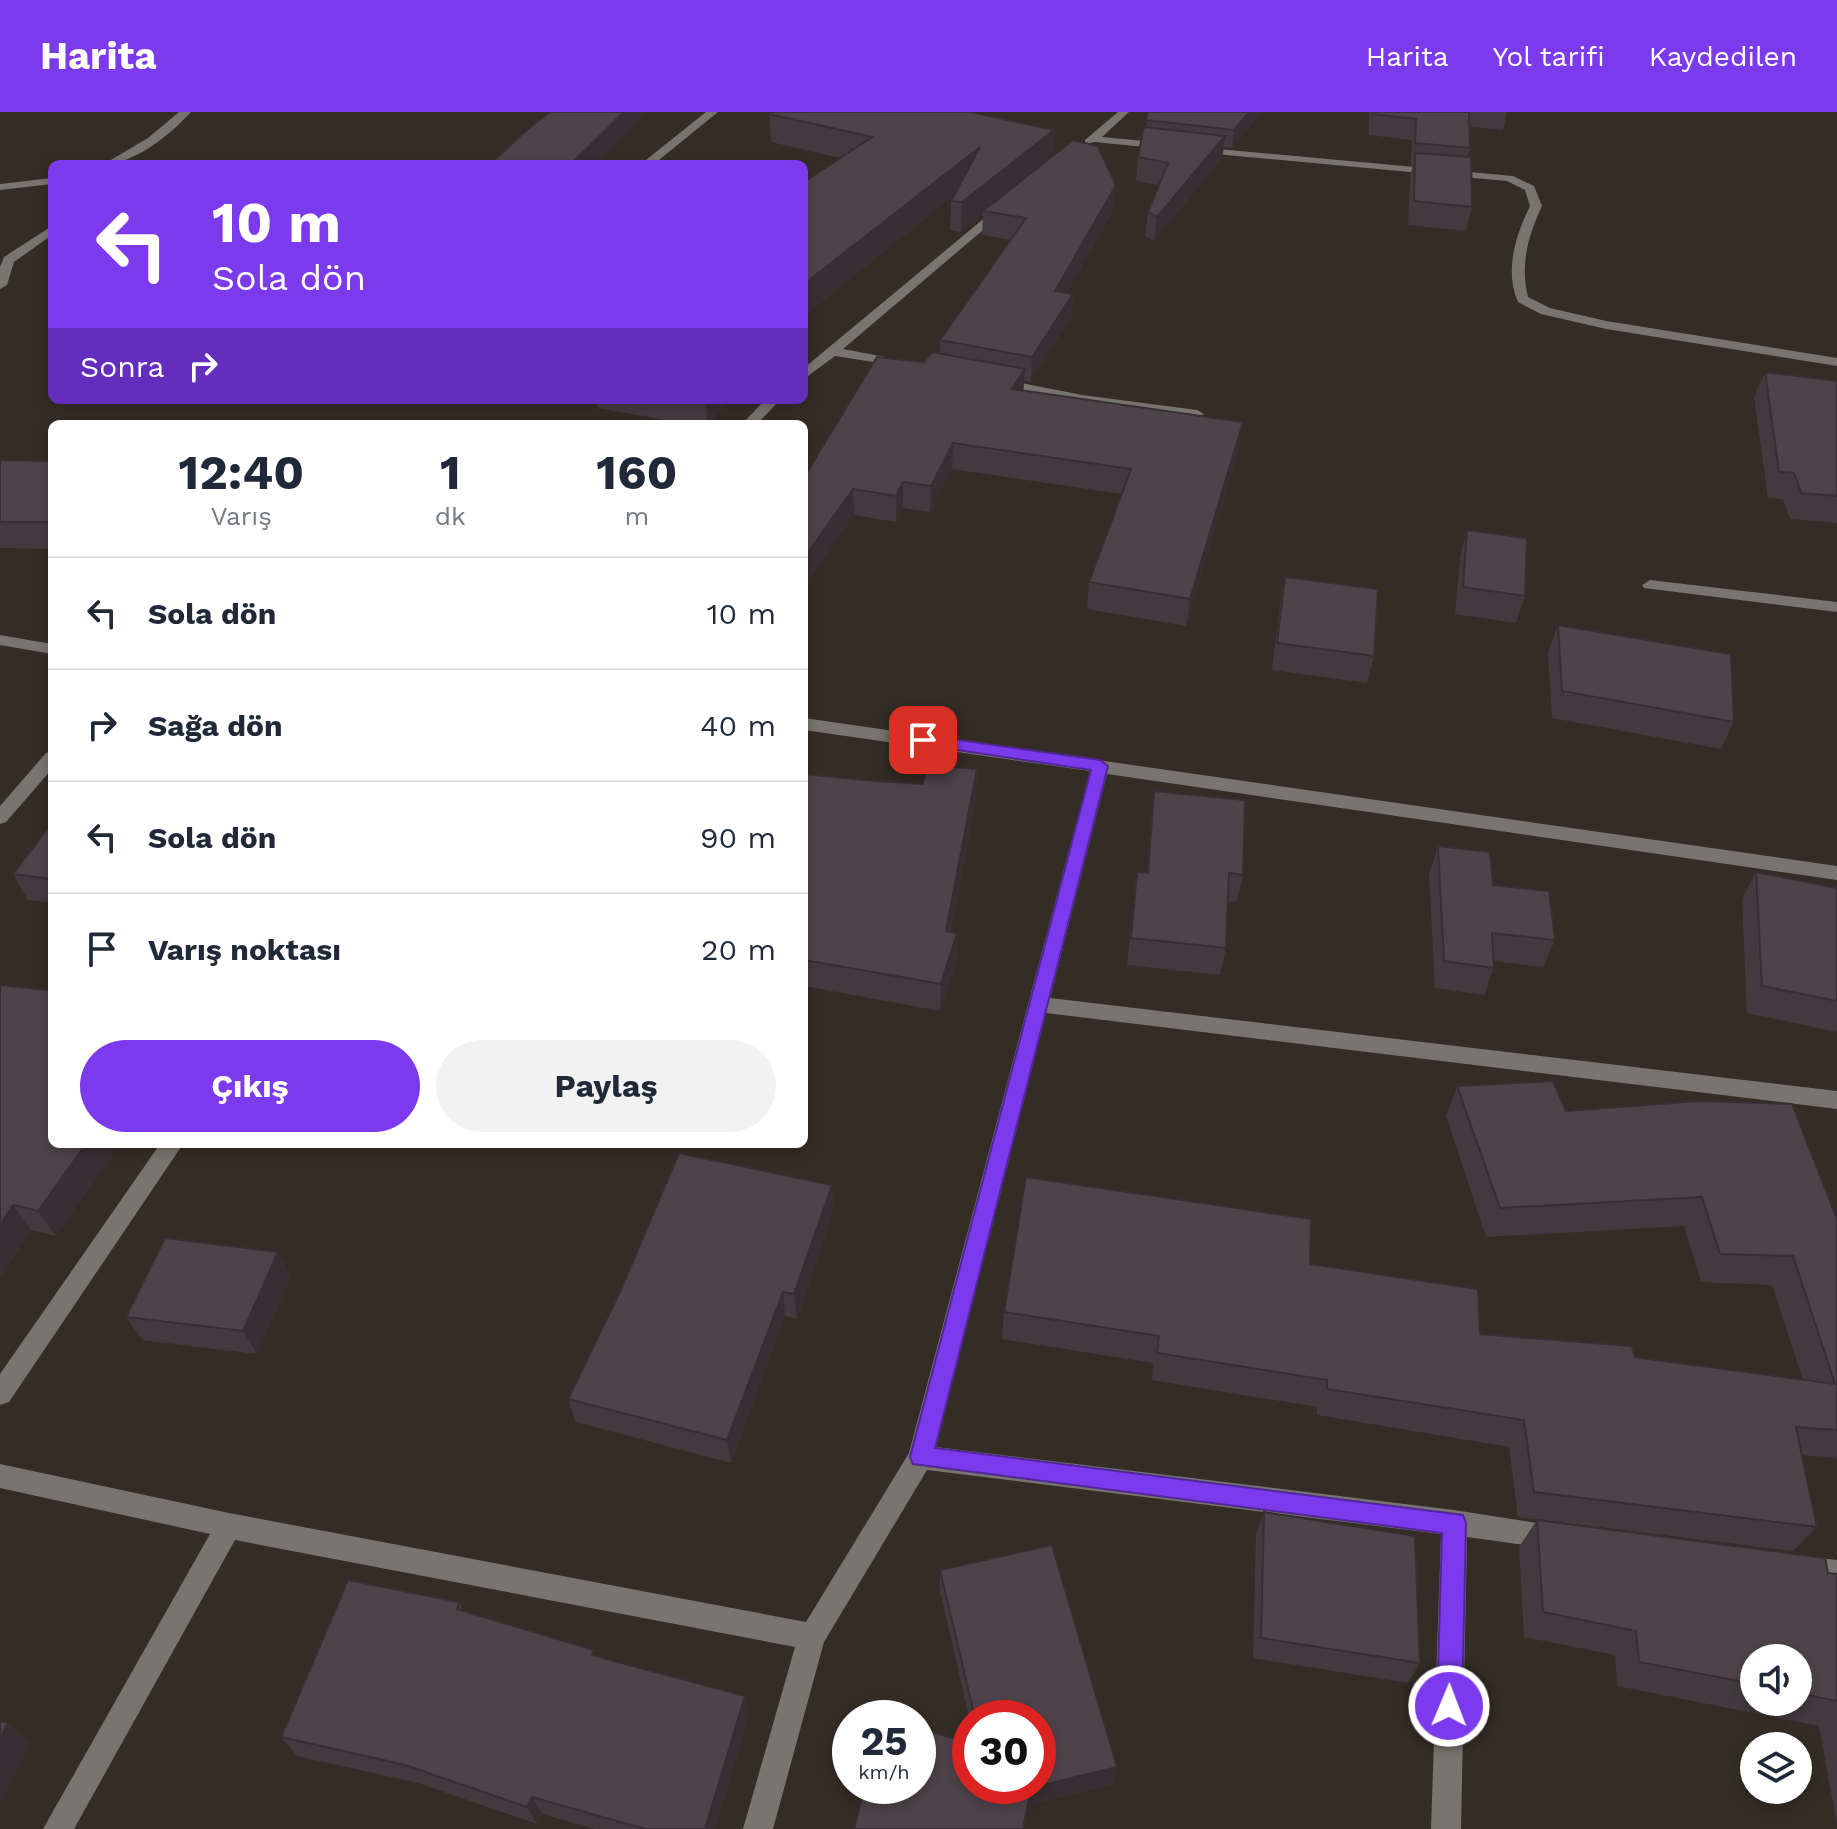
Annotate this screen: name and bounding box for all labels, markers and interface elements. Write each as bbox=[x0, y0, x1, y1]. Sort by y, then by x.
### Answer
text: Harita bbox=[40, 34, 156, 78]
text: Harita bbox=[1366, 40, 1448, 73]
text: Yol tarifi bbox=[1492, 40, 1605, 73]
text: Kaydedilen bbox=[1649, 40, 1797, 73]
text: 10 m bbox=[212, 190, 341, 256]
icon: left bbox=[80, 192, 184, 296]
text: Sola dön bbox=[212, 257, 366, 299]
icon: right bbox=[181, 344, 225, 388]
text: Sonra bbox=[80, 349, 165, 384]
text: 12:40 bbox=[179, 444, 304, 501]
text: 1 bbox=[440, 444, 461, 501]
text: 160 bbox=[596, 444, 677, 501]
text: Varış bbox=[211, 501, 272, 531]
text: dk bbox=[435, 501, 466, 531]
text: m bbox=[625, 501, 649, 531]
icon: left bbox=[80, 591, 124, 635]
text: Sola dön bbox=[148, 596, 276, 631]
text: 10 m bbox=[707, 596, 776, 631]
icon: right bbox=[80, 703, 124, 747]
pin bbox=[889, 706, 957, 774]
text: Sağa dön bbox=[148, 708, 283, 743]
text: 40 m bbox=[700, 708, 776, 743]
icon: arrive bbox=[901, 718, 945, 762]
icon: left bbox=[80, 815, 124, 859]
text: Sola dön bbox=[148, 820, 276, 855]
text: 90 m bbox=[700, 820, 776, 855]
icon: arrive bbox=[80, 927, 124, 971]
text: Varış noktası bbox=[148, 932, 341, 967]
text: 20 m bbox=[701, 932, 776, 967]
button: Çıkış bbox=[80, 1040, 420, 1132]
button: Paylaş bbox=[436, 1040, 776, 1132]
map controls bbox=[1740, 1644, 1812, 1804]
button: sound bbox=[1740, 1644, 1812, 1716]
position arrow bbox=[1407, 1664, 1491, 1748]
speed limit sign: 30 bbox=[952, 1700, 1056, 1804]
text: 25 bbox=[860, 1718, 908, 1765]
button: layers bbox=[1740, 1732, 1812, 1804]
text: km/h bbox=[858, 1760, 910, 1784]

